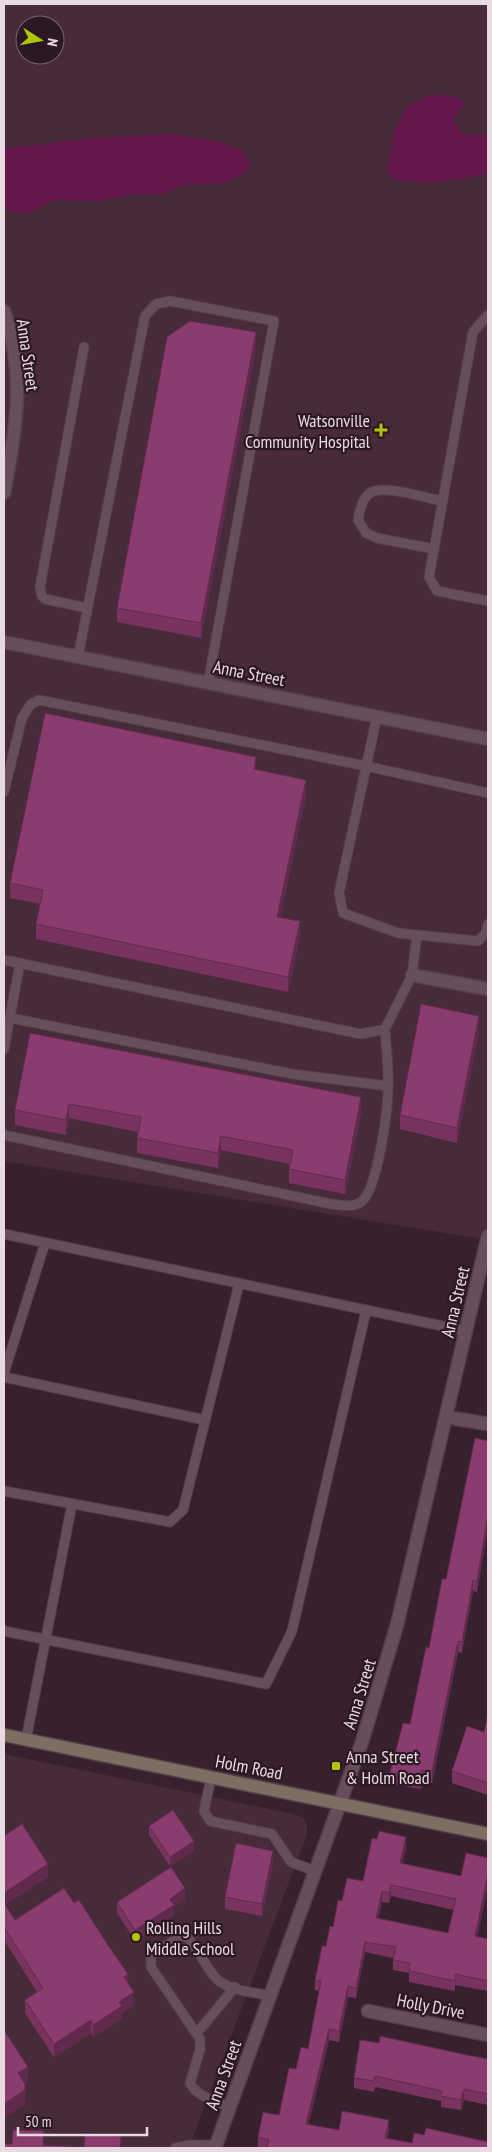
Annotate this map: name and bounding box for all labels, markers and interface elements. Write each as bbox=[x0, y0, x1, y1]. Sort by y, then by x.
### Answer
north arrow bbox=[15, 15, 65, 65]
text: N bbox=[43, 37, 62, 48]
street label: Anna Street bbox=[12, 317, 44, 393]
place label: Watsonville Community Hospital bbox=[245, 409, 371, 453]
marker: Watsonville Community Hospital bbox=[374, 423, 388, 437]
street label: Anna Street bbox=[211, 655, 287, 691]
street label: Anna Street bbox=[436, 1264, 474, 1340]
street label: Anna Street bbox=[337, 1656, 381, 1732]
place label: Anna Street & Holm Road bbox=[346, 1745, 429, 1789]
street label: Holm Road bbox=[213, 1749, 285, 1785]
marker: Anna Street & Holm Road bbox=[330, 1760, 342, 1772]
place label: Rolling Hills Middle School bbox=[146, 1916, 235, 1960]
marker: Rolling Hills Middle School bbox=[130, 1931, 142, 1943]
street label: Holly Drive bbox=[395, 1988, 467, 2024]
street label: Anna Street bbox=[200, 2037, 246, 2113]
scale bar bbox=[18, 2104, 146, 2136]
text: 50 m bbox=[25, 2112, 51, 2131]

